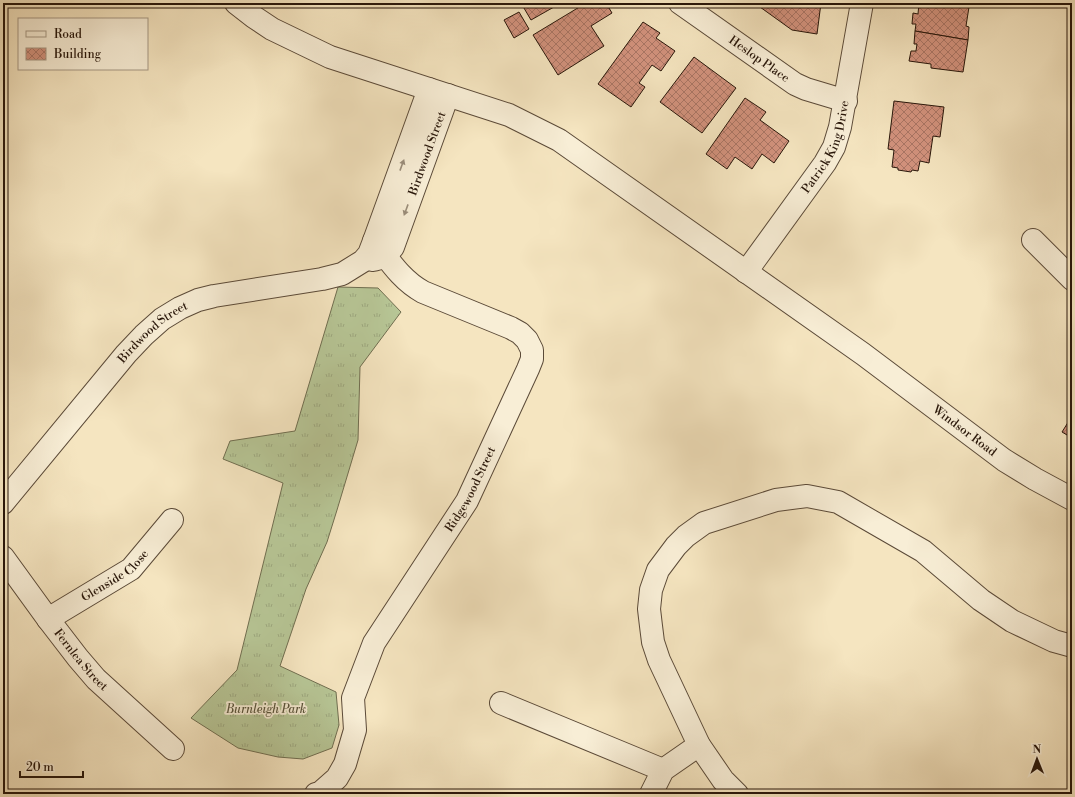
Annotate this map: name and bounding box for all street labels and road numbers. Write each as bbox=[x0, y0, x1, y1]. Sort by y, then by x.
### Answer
street label: Heslop Place bbox=[726, 33, 792, 86]
street label: Patrick King Drive bbox=[799, 99, 853, 196]
street label: Birdwood Street bbox=[405, 109, 450, 198]
street label: Birdwood Street bbox=[114, 298, 191, 367]
street label: Windsor Road bbox=[929, 401, 999, 460]
street label: Ridgewood Street bbox=[442, 443, 499, 535]
street label: Glenside Close bbox=[79, 547, 152, 605]
street label: Fernlea Street bbox=[50, 626, 111, 695]

